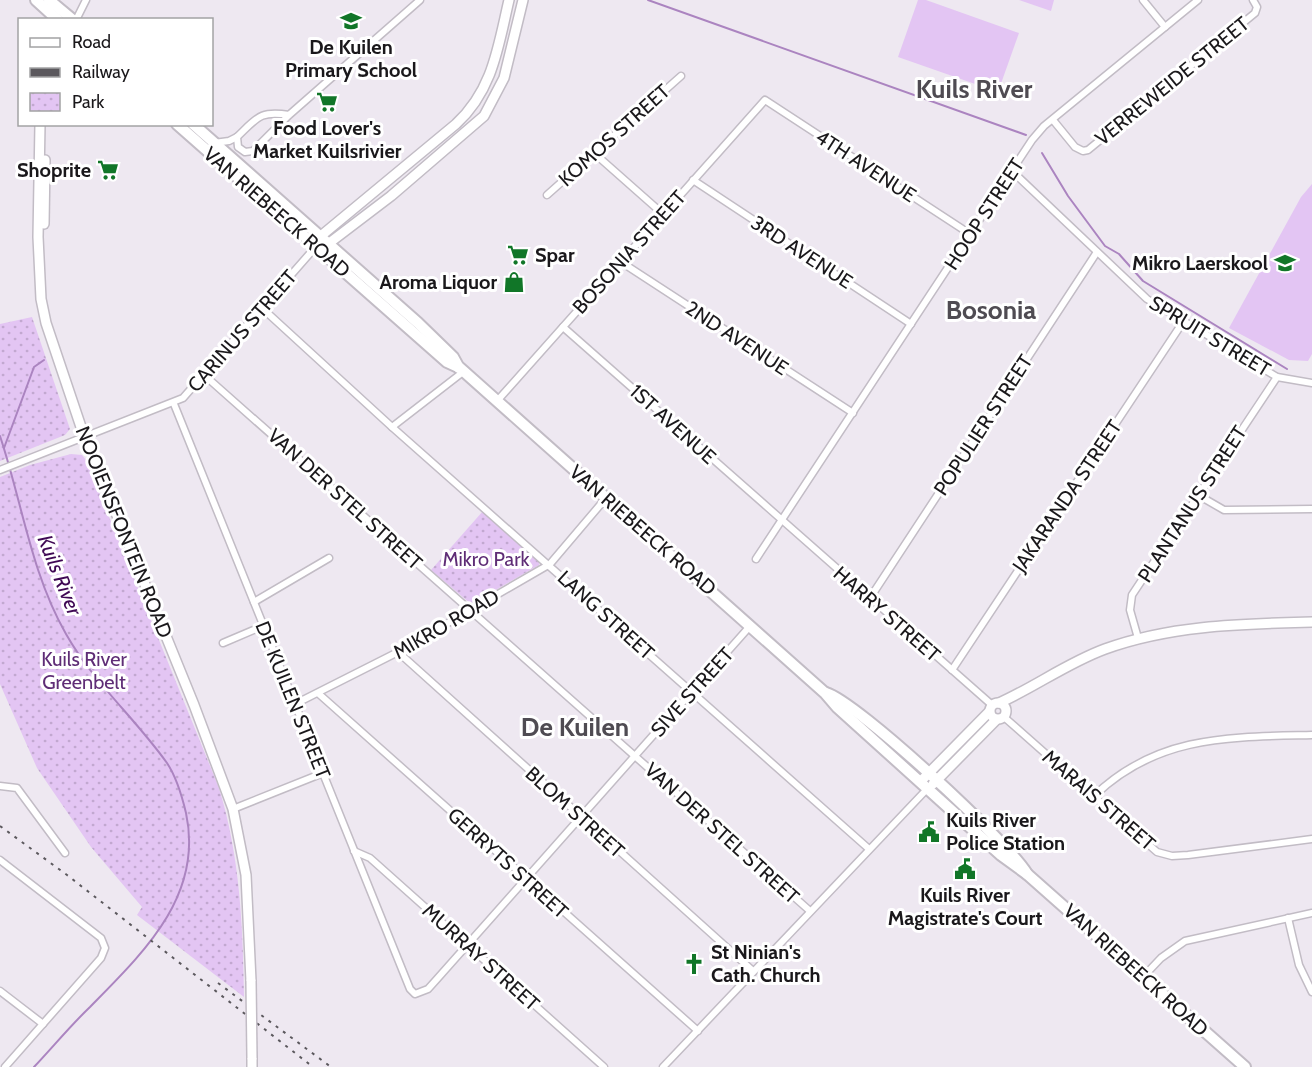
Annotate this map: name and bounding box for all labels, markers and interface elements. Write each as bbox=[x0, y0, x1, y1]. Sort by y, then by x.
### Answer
school or university icon: De Kuilen Primary School bbox=[339, 9, 363, 33]
street label: VERREWEIDE STREET bbox=[1090, 11, 1254, 150]
legend bbox=[18, 18, 213, 126]
text: Road bbox=[72, 31, 111, 53]
place label: De Kuilen Primary School bbox=[285, 35, 417, 82]
text: Railway bbox=[72, 61, 130, 83]
district label: Kuils River bbox=[916, 73, 1033, 105]
street label: KOMOS STREET bbox=[554, 79, 675, 191]
supermarket icon: Food Lover's Market Kuilsrivier bbox=[315, 90, 339, 114]
text: Park bbox=[72, 91, 105, 113]
place label: Food Lover's Market Kuilsrivier bbox=[253, 116, 402, 163]
street label: 4TH AVENUE bbox=[811, 125, 921, 207]
street label: VAN RIEBEECK ROAD bbox=[199, 142, 355, 282]
street label: HOOP STREET bbox=[939, 153, 1029, 274]
place label: Shoprite bbox=[17, 158, 91, 182]
supermarket icon: Shoprite bbox=[96, 158, 120, 182]
street label: BOSONIA STREET bbox=[567, 185, 691, 319]
street label: 3RD AVENUE bbox=[747, 210, 857, 294]
supermarket icon: Spar bbox=[506, 243, 530, 267]
place label: Spar bbox=[535, 243, 575, 267]
place label: Mikro Laerskool bbox=[1132, 251, 1268, 275]
school or university icon: Mikro Laerskool bbox=[1273, 251, 1297, 275]
street label: CARINUS STREET bbox=[183, 265, 302, 397]
place label: Aroma Liquor bbox=[380, 270, 497, 294]
shop icon: Aroma Liquor bbox=[502, 270, 526, 294]
street label: SPRUIT STREET bbox=[1145, 290, 1275, 382]
district label: Bosonia bbox=[946, 294, 1036, 326]
street label: 2ND AVENUE bbox=[681, 296, 793, 380]
street label: POPULIER STREET bbox=[929, 350, 1038, 500]
street label: 1ST AVENUE bbox=[625, 379, 721, 469]
street label: JAKARANDA STREET bbox=[1007, 415, 1127, 577]
street label: PLANTANUS STREET bbox=[1132, 421, 1252, 587]
street label: NOOIENSFONTEIN ROAD bbox=[71, 423, 177, 641]
street label: VAN DER STEL STREET bbox=[263, 423, 427, 575]
street label: VAN RIEBEECK ROAD bbox=[565, 460, 721, 600]
water label: Kuils River bbox=[33, 531, 88, 620]
park label: Mikro Park bbox=[443, 547, 529, 571]
street label: HARRY STREET bbox=[829, 561, 945, 667]
street label: LANG STREET bbox=[553, 565, 659, 665]
street label: MIKRO ROAD bbox=[389, 584, 503, 664]
street label: DE KUILEN STREET bbox=[250, 618, 336, 783]
street label: SIVE STREET bbox=[646, 642, 739, 742]
park label: Kuils River Greenbelt bbox=[41, 647, 127, 694]
district label: De Kuilen bbox=[521, 711, 629, 743]
street label: MARAIS STREET bbox=[1038, 745, 1160, 856]
street label: VAN DER STEL STREET bbox=[640, 757, 804, 909]
street label: BLOM STREET bbox=[521, 761, 630, 863]
street label: GERRYTS STREET bbox=[443, 803, 573, 924]
place label: Kuils River Police Station bbox=[946, 808, 1065, 855]
public building icon: Kuils River Police Station bbox=[917, 820, 941, 844]
public building icon: Kuils River Magistrate's Court bbox=[953, 857, 977, 881]
place label: Kuils River Magistrate's Court bbox=[888, 883, 1042, 930]
street label: MURRAY STREET bbox=[418, 898, 545, 1016]
street label: VAN RIEBEECK ROAD bbox=[1059, 899, 1213, 1041]
place label: St Ninian's Cath. Church bbox=[711, 940, 821, 987]
church icon: St Ninian's Cath. Church bbox=[682, 952, 706, 976]

